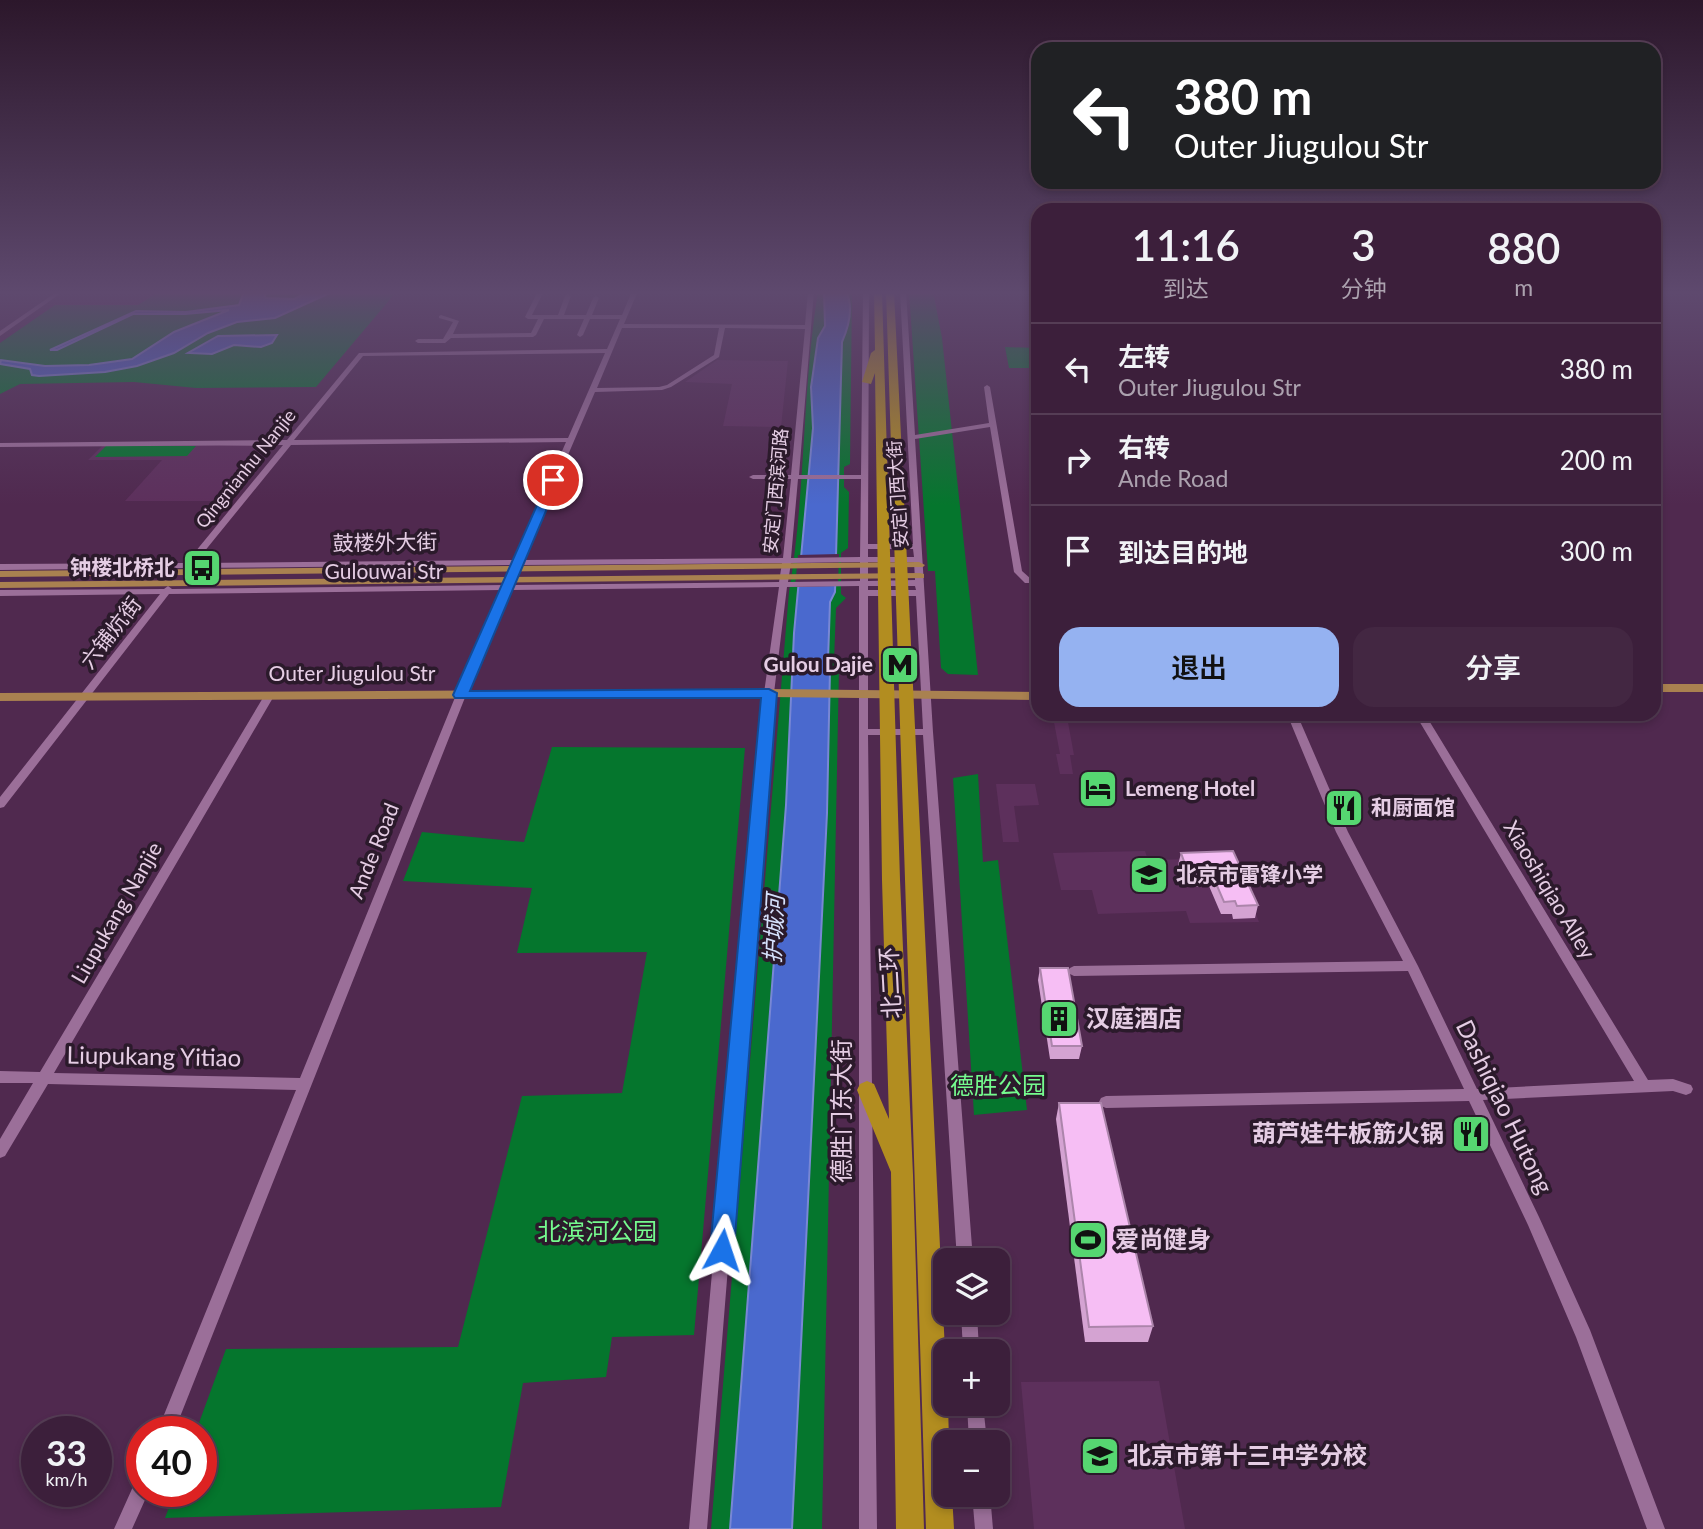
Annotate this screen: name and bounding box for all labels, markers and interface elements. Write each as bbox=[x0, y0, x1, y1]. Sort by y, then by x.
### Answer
text: 380 m bbox=[1174, 67, 1312, 125]
icon: left bbox=[1059, 70, 1150, 161]
text: Outer Jiugulou Str bbox=[1174, 126, 1428, 165]
text: 11:16 bbox=[1132, 220, 1240, 270]
text: 3 bbox=[1351, 220, 1376, 270]
text: 880 bbox=[1487, 223, 1560, 273]
text: m bbox=[1514, 273, 1533, 301]
text: 到达 bbox=[1163, 274, 1209, 302]
text: 分钟 bbox=[1340, 274, 1386, 302]
text: 左转 bbox=[1118, 340, 1170, 372]
icon: left bbox=[1059, 350, 1097, 388]
text: 380 m bbox=[1560, 353, 1633, 385]
text: Outer Jiugulou Str bbox=[1118, 373, 1301, 401]
street label: Qingnianhu Nanjie bbox=[191, 404, 300, 532]
street label: 安定门西滨河路 bbox=[759, 427, 791, 555]
text: 右转 bbox=[1118, 431, 1170, 463]
street label: 安定门西大街 bbox=[882, 439, 912, 549]
icon: right bbox=[1059, 441, 1097, 479]
text: 200 m bbox=[1560, 444, 1633, 476]
pin bbox=[523, 450, 583, 510]
icon: arrive bbox=[534, 461, 572, 499]
text: Ande Road bbox=[1118, 464, 1228, 492]
street label: 鼓楼外大街 bbox=[332, 528, 438, 555]
icon: arrive bbox=[1059, 532, 1097, 570]
text: 300 m bbox=[1560, 535, 1633, 567]
text: 到达目的地 bbox=[1118, 536, 1248, 568]
bus stop icon: 钟楼北桥北 bbox=[181, 547, 223, 589]
place label: 钟楼北桥北 bbox=[70, 554, 175, 579]
street label: Gulouwai Str bbox=[325, 558, 444, 583]
street label: 六铺炕街 bbox=[74, 591, 146, 673]
button: 退出 bbox=[1059, 627, 1339, 707]
button: 分享 bbox=[1353, 627, 1633, 707]
metro station icon: Gulou Dajie bbox=[879, 644, 921, 686]
place label: Gulou Dajie bbox=[764, 651, 873, 676]
street label: Outer Jiugulou Str bbox=[268, 660, 436, 685]
hotel icon: Lemeng Hotel bbox=[1077, 768, 1119, 810]
place label: Lemeng Hotel bbox=[1125, 775, 1255, 800]
restaurant icon: 和厨面馆 bbox=[1323, 787, 1365, 829]
place label: 和厨面馆 bbox=[1371, 794, 1455, 819]
street label: Ande Road bbox=[342, 799, 403, 902]
street label: Xiaoshiqiao Alley bbox=[1499, 816, 1601, 963]
street label: Liupukang Nanjie bbox=[65, 837, 166, 987]
school or university icon: 北京市雷锋小学 bbox=[1128, 854, 1170, 896]
place label: 北京市雷锋小学 bbox=[1176, 861, 1323, 886]
water label: 护城河 bbox=[757, 890, 789, 964]
street label: 北二环 bbox=[873, 946, 906, 1020]
building icon: 汉庭酒店 bbox=[1038, 998, 1080, 1040]
place label: 汉庭酒店 bbox=[1086, 1003, 1182, 1032]
street label: Dashiqiao Hutong bbox=[1451, 1015, 1560, 1198]
street label: Liupukang Yitiao bbox=[67, 1039, 242, 1072]
street label: 德胜门东大街 bbox=[826, 1039, 855, 1183]
park label: 德胜公园 bbox=[950, 1070, 1046, 1099]
restaurant icon: 葫芦娃牛板筋火锅 bbox=[1450, 1113, 1492, 1155]
place label: 葫芦娃牛板筋火锅 bbox=[1252, 1118, 1444, 1147]
position arrow bbox=[685, 1213, 759, 1287]
park label: 北滨河公园 bbox=[537, 1216, 657, 1245]
sports icon: 爱尚健身 bbox=[1067, 1219, 1109, 1261]
place label: 爱尚健身 bbox=[1115, 1224, 1211, 1253]
map controls bbox=[933, 1248, 1010, 1507]
button: layers bbox=[933, 1248, 1010, 1325]
button: + bbox=[933, 1339, 1010, 1416]
speed limit sign: 40 bbox=[126, 1416, 217, 1507]
button: − bbox=[933, 1430, 1010, 1507]
text: 33 bbox=[46, 1431, 87, 1473]
school or university icon: 北京市第十三中学分校 bbox=[1079, 1435, 1121, 1477]
place label: 北京市第十三中学分校 bbox=[1127, 1440, 1367, 1469]
text: km/h bbox=[45, 1468, 88, 1490]

